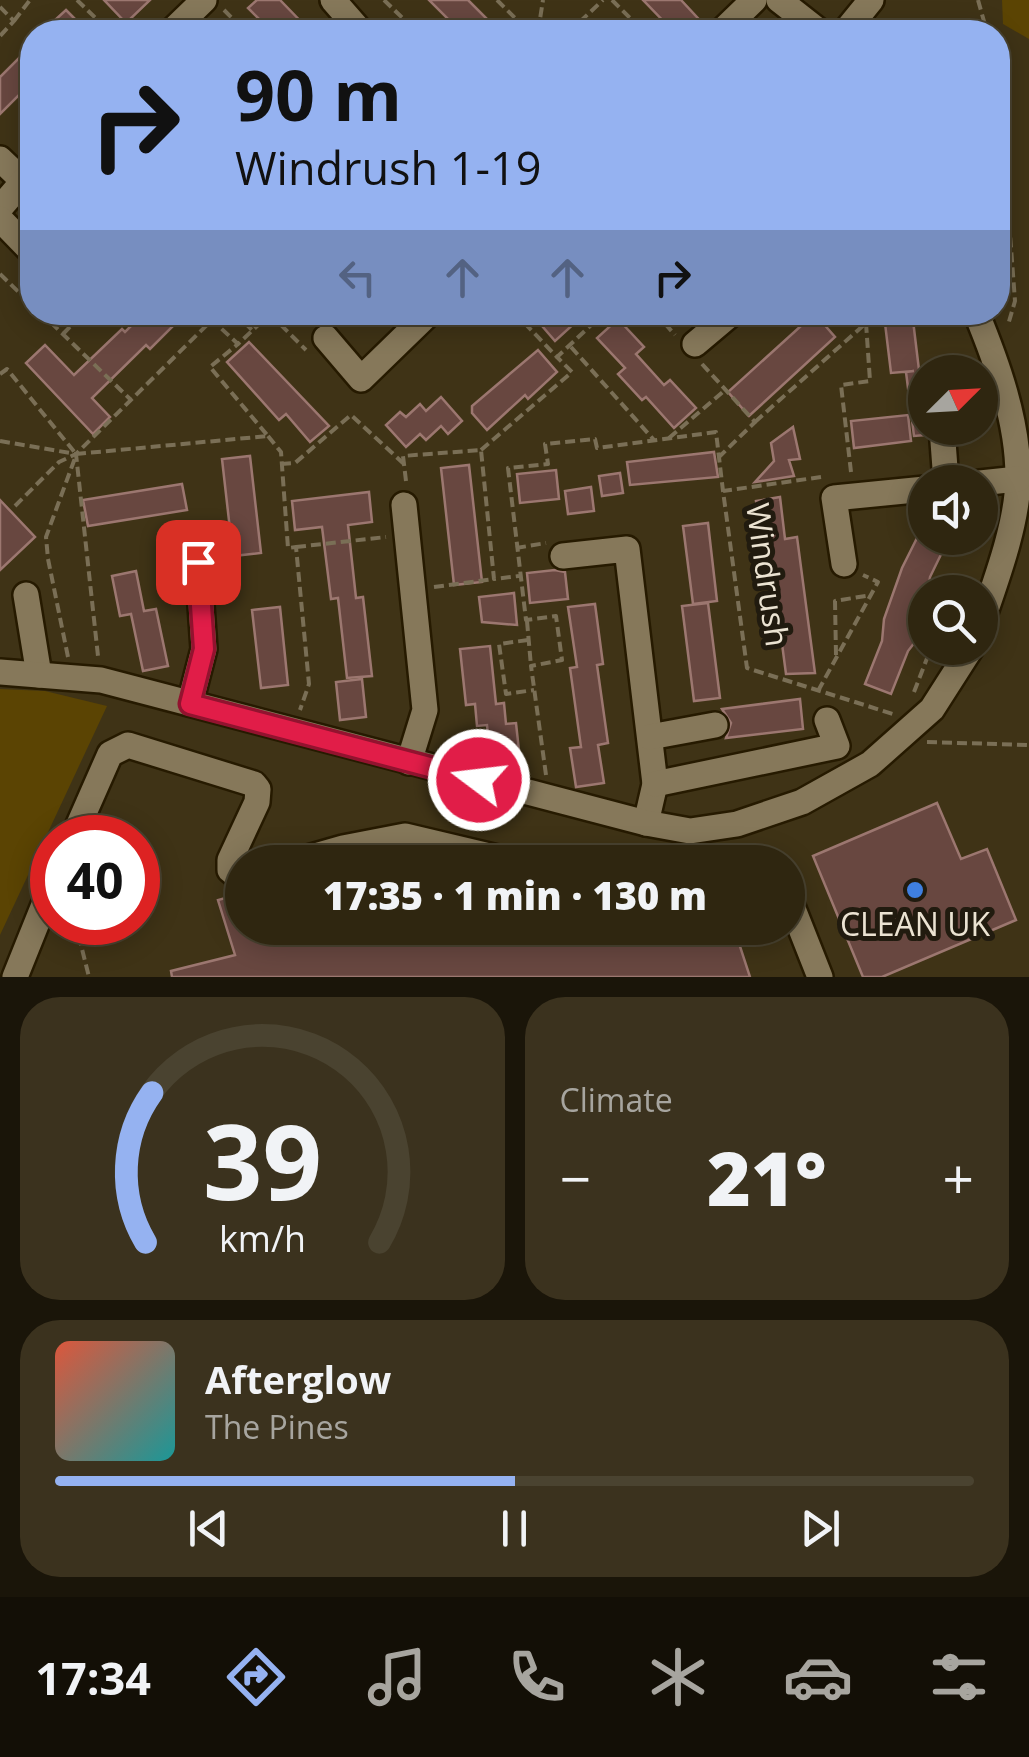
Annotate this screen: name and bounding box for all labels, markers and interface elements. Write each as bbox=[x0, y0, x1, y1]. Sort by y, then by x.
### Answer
text: 90 m bbox=[235, 46, 402, 142]
icon: right bbox=[70, 60, 200, 190]
text: Windrush 1-19 bbox=[235, 137, 541, 198]
icon: left bbox=[330, 250, 385, 305]
icon: ahead bbox=[435, 250, 490, 305]
icon: ahead bbox=[540, 250, 595, 305]
icon: right bbox=[645, 250, 700, 305]
north arrow bbox=[908, 355, 998, 445]
map controls bbox=[908, 355, 998, 665]
button: sound bbox=[908, 465, 998, 555]
street label: Windrush bbox=[737, 500, 800, 649]
pin bbox=[156, 520, 241, 605]
icon: arrive bbox=[171, 535, 226, 590]
button: search bbox=[908, 575, 998, 665]
position arrow bbox=[427, 728, 531, 832]
speed limit sign: 40 bbox=[30, 815, 160, 945]
text: 17:35 · 1 min · 130 m bbox=[323, 869, 707, 921]
marker: CLEAN UK bbox=[904, 879, 926, 901]
place label: CLEAN UK bbox=[840, 902, 991, 945]
text: Climate bbox=[560, 1078, 673, 1121]
text: 39 bbox=[203, 1089, 322, 1230]
text: 21° bbox=[707, 1126, 827, 1228]
text: − bbox=[560, 1140, 591, 1215]
text: + bbox=[943, 1140, 974, 1215]
text: km/h bbox=[219, 1214, 306, 1262]
text: Afterglow bbox=[205, 1353, 391, 1405]
text: The Pines bbox=[205, 1405, 349, 1448]
icon: previous bbox=[181, 1501, 236, 1556]
icon: pause bbox=[487, 1501, 542, 1556]
icon: next bbox=[793, 1501, 848, 1556]
icon: directions bbox=[221, 1642, 291, 1712]
icon: music bbox=[362, 1642, 432, 1712]
icon: phone bbox=[502, 1642, 572, 1712]
icon: climate bbox=[643, 1642, 713, 1712]
icon: car bbox=[783, 1642, 853, 1712]
icon: filters bbox=[924, 1642, 994, 1712]
text: 17:34 bbox=[35, 1647, 151, 1708]

